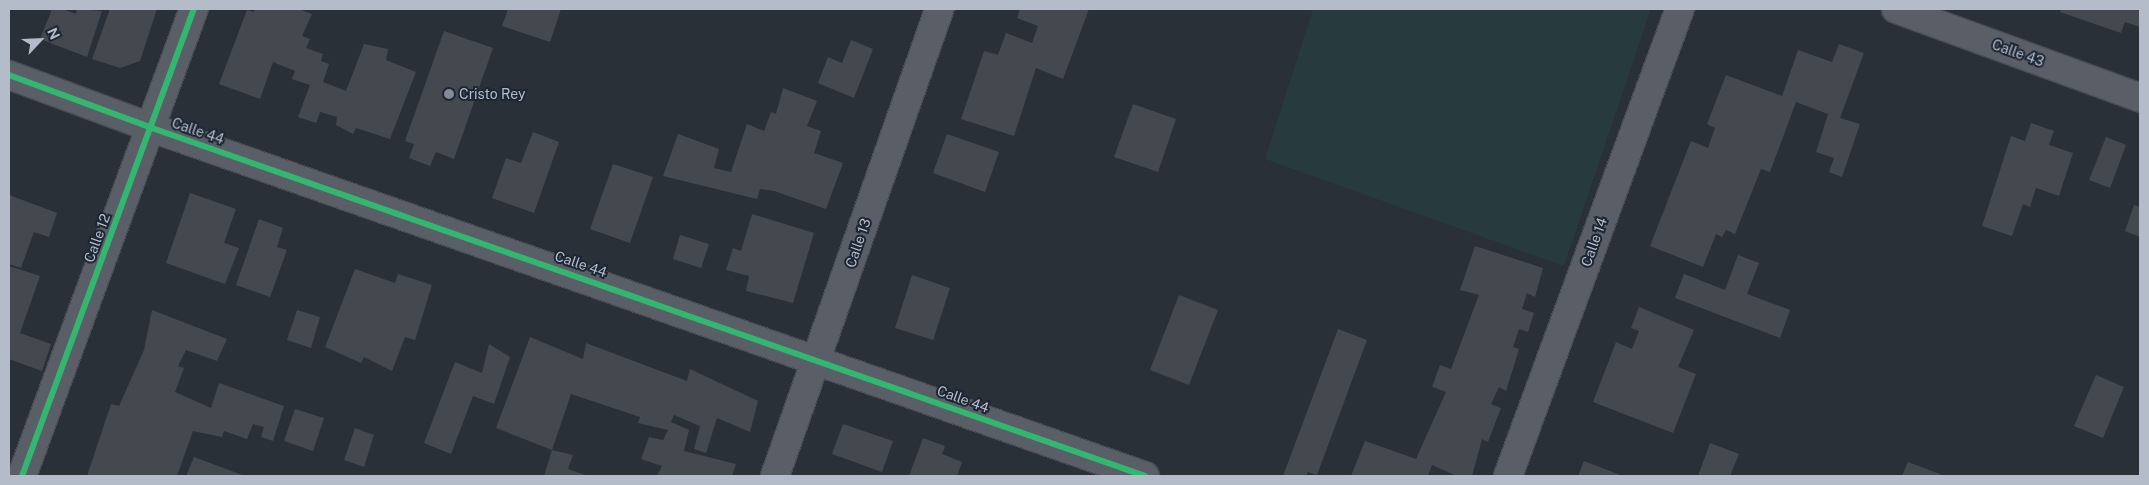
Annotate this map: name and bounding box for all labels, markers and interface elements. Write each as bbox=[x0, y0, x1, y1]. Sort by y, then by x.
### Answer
north arrow bbox=[15, 15, 65, 65]
text: N bbox=[44, 25, 63, 42]
street label: Calle 43 bbox=[1990, 36, 2046, 70]
place label: Cristo Rey bbox=[459, 86, 526, 102]
marker: Cristo Rey bbox=[443, 88, 455, 100]
street label: Calle 44 bbox=[170, 114, 226, 148]
street label: Calle 12 bbox=[80, 211, 114, 265]
street label: Calle 14 bbox=[1577, 215, 1611, 269]
street label: Calle 13 bbox=[842, 216, 874, 270]
street label: Calle 44 bbox=[553, 247, 609, 281]
street label: Calle 44 bbox=[935, 382, 991, 416]

